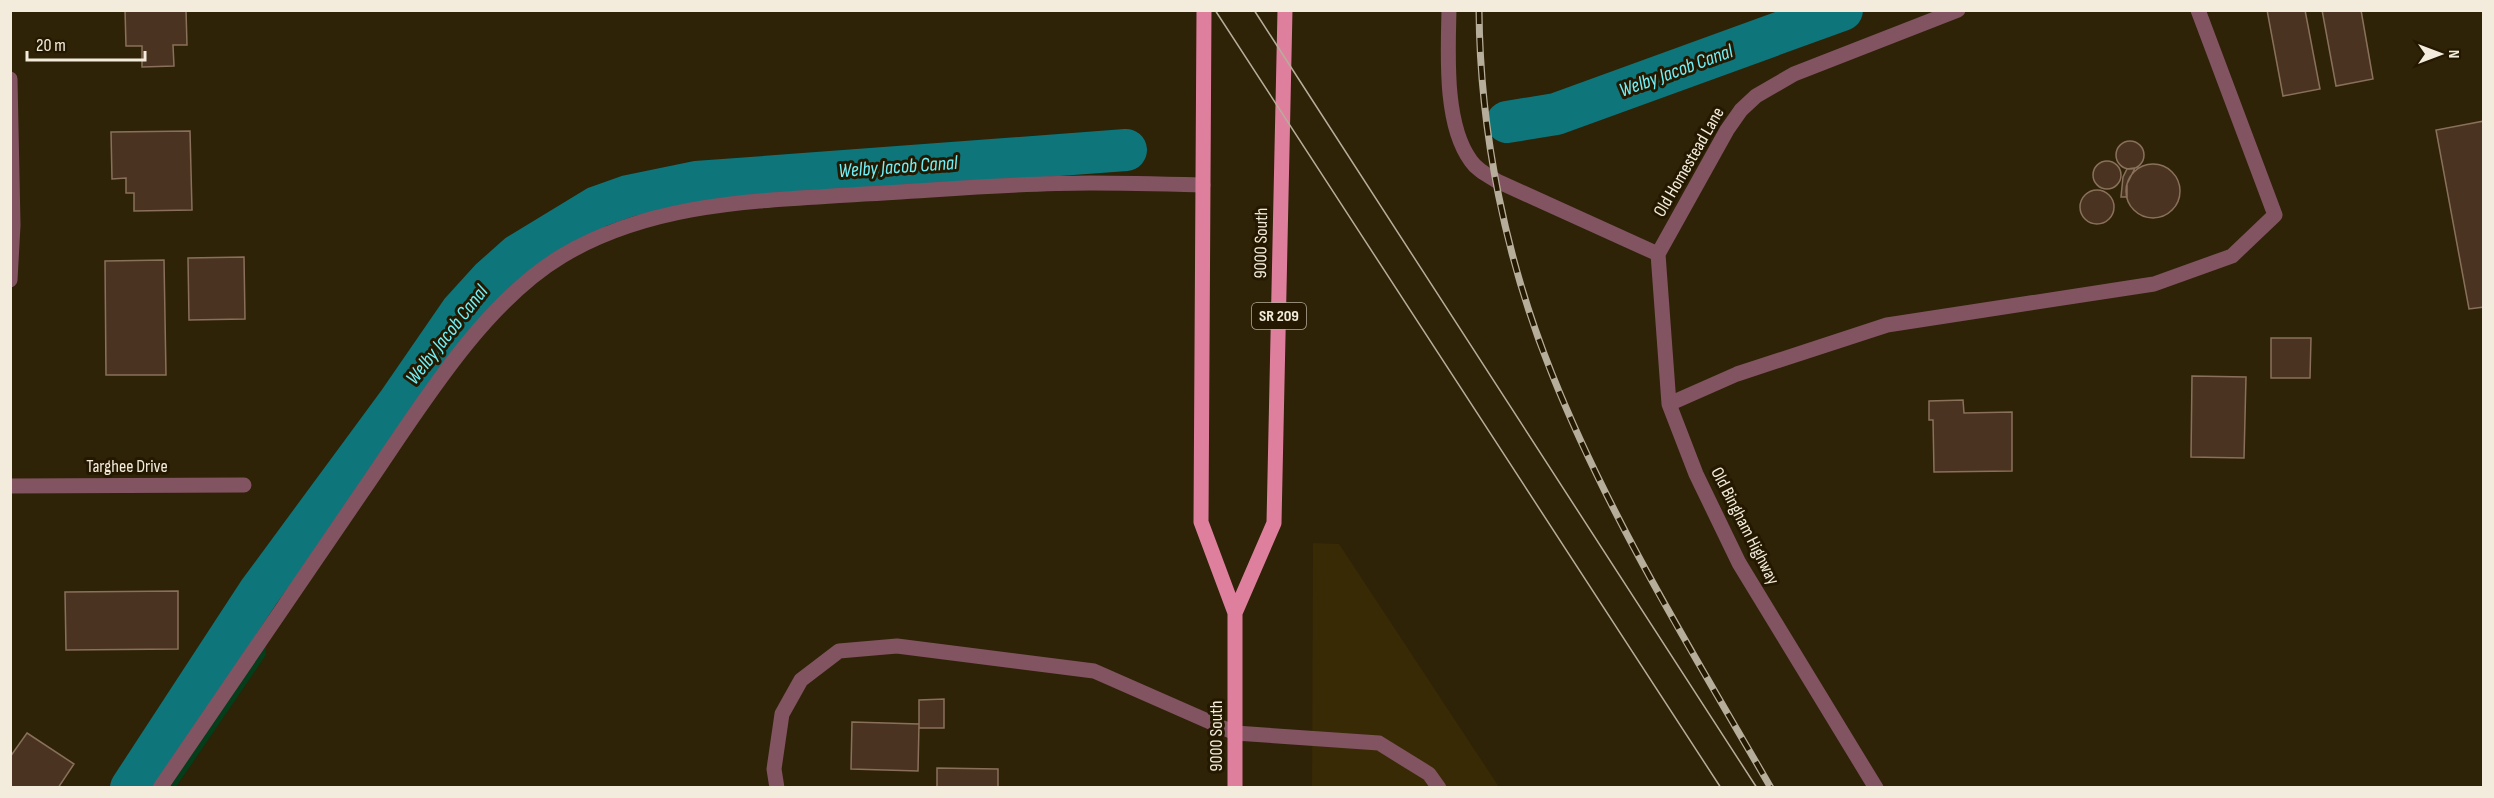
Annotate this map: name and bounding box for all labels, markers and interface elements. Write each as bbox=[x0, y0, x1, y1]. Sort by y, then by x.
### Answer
scale bar bbox=[27, 24, 146, 62]
north arrow bbox=[2410, 24, 2470, 84]
text: 20 m bbox=[36, 35, 66, 56]
water label: Welby Jacob Canal bbox=[1616, 39, 1737, 103]
text: N bbox=[2444, 50, 2463, 58]
street label: Old Homestead Lane bbox=[1649, 104, 1729, 220]
water label: Welby Jacob Canal bbox=[838, 151, 960, 183]
street label: 9000 South bbox=[1250, 207, 1272, 279]
water label: Welby Jacob Canal bbox=[401, 279, 494, 389]
road number: SR 209 bbox=[1252, 303, 1306, 329]
street label: Targhee Drive bbox=[86, 456, 168, 477]
street label: Old Bingham Highway bbox=[1706, 464, 1784, 588]
street label: 9000 South bbox=[1206, 701, 1227, 771]

